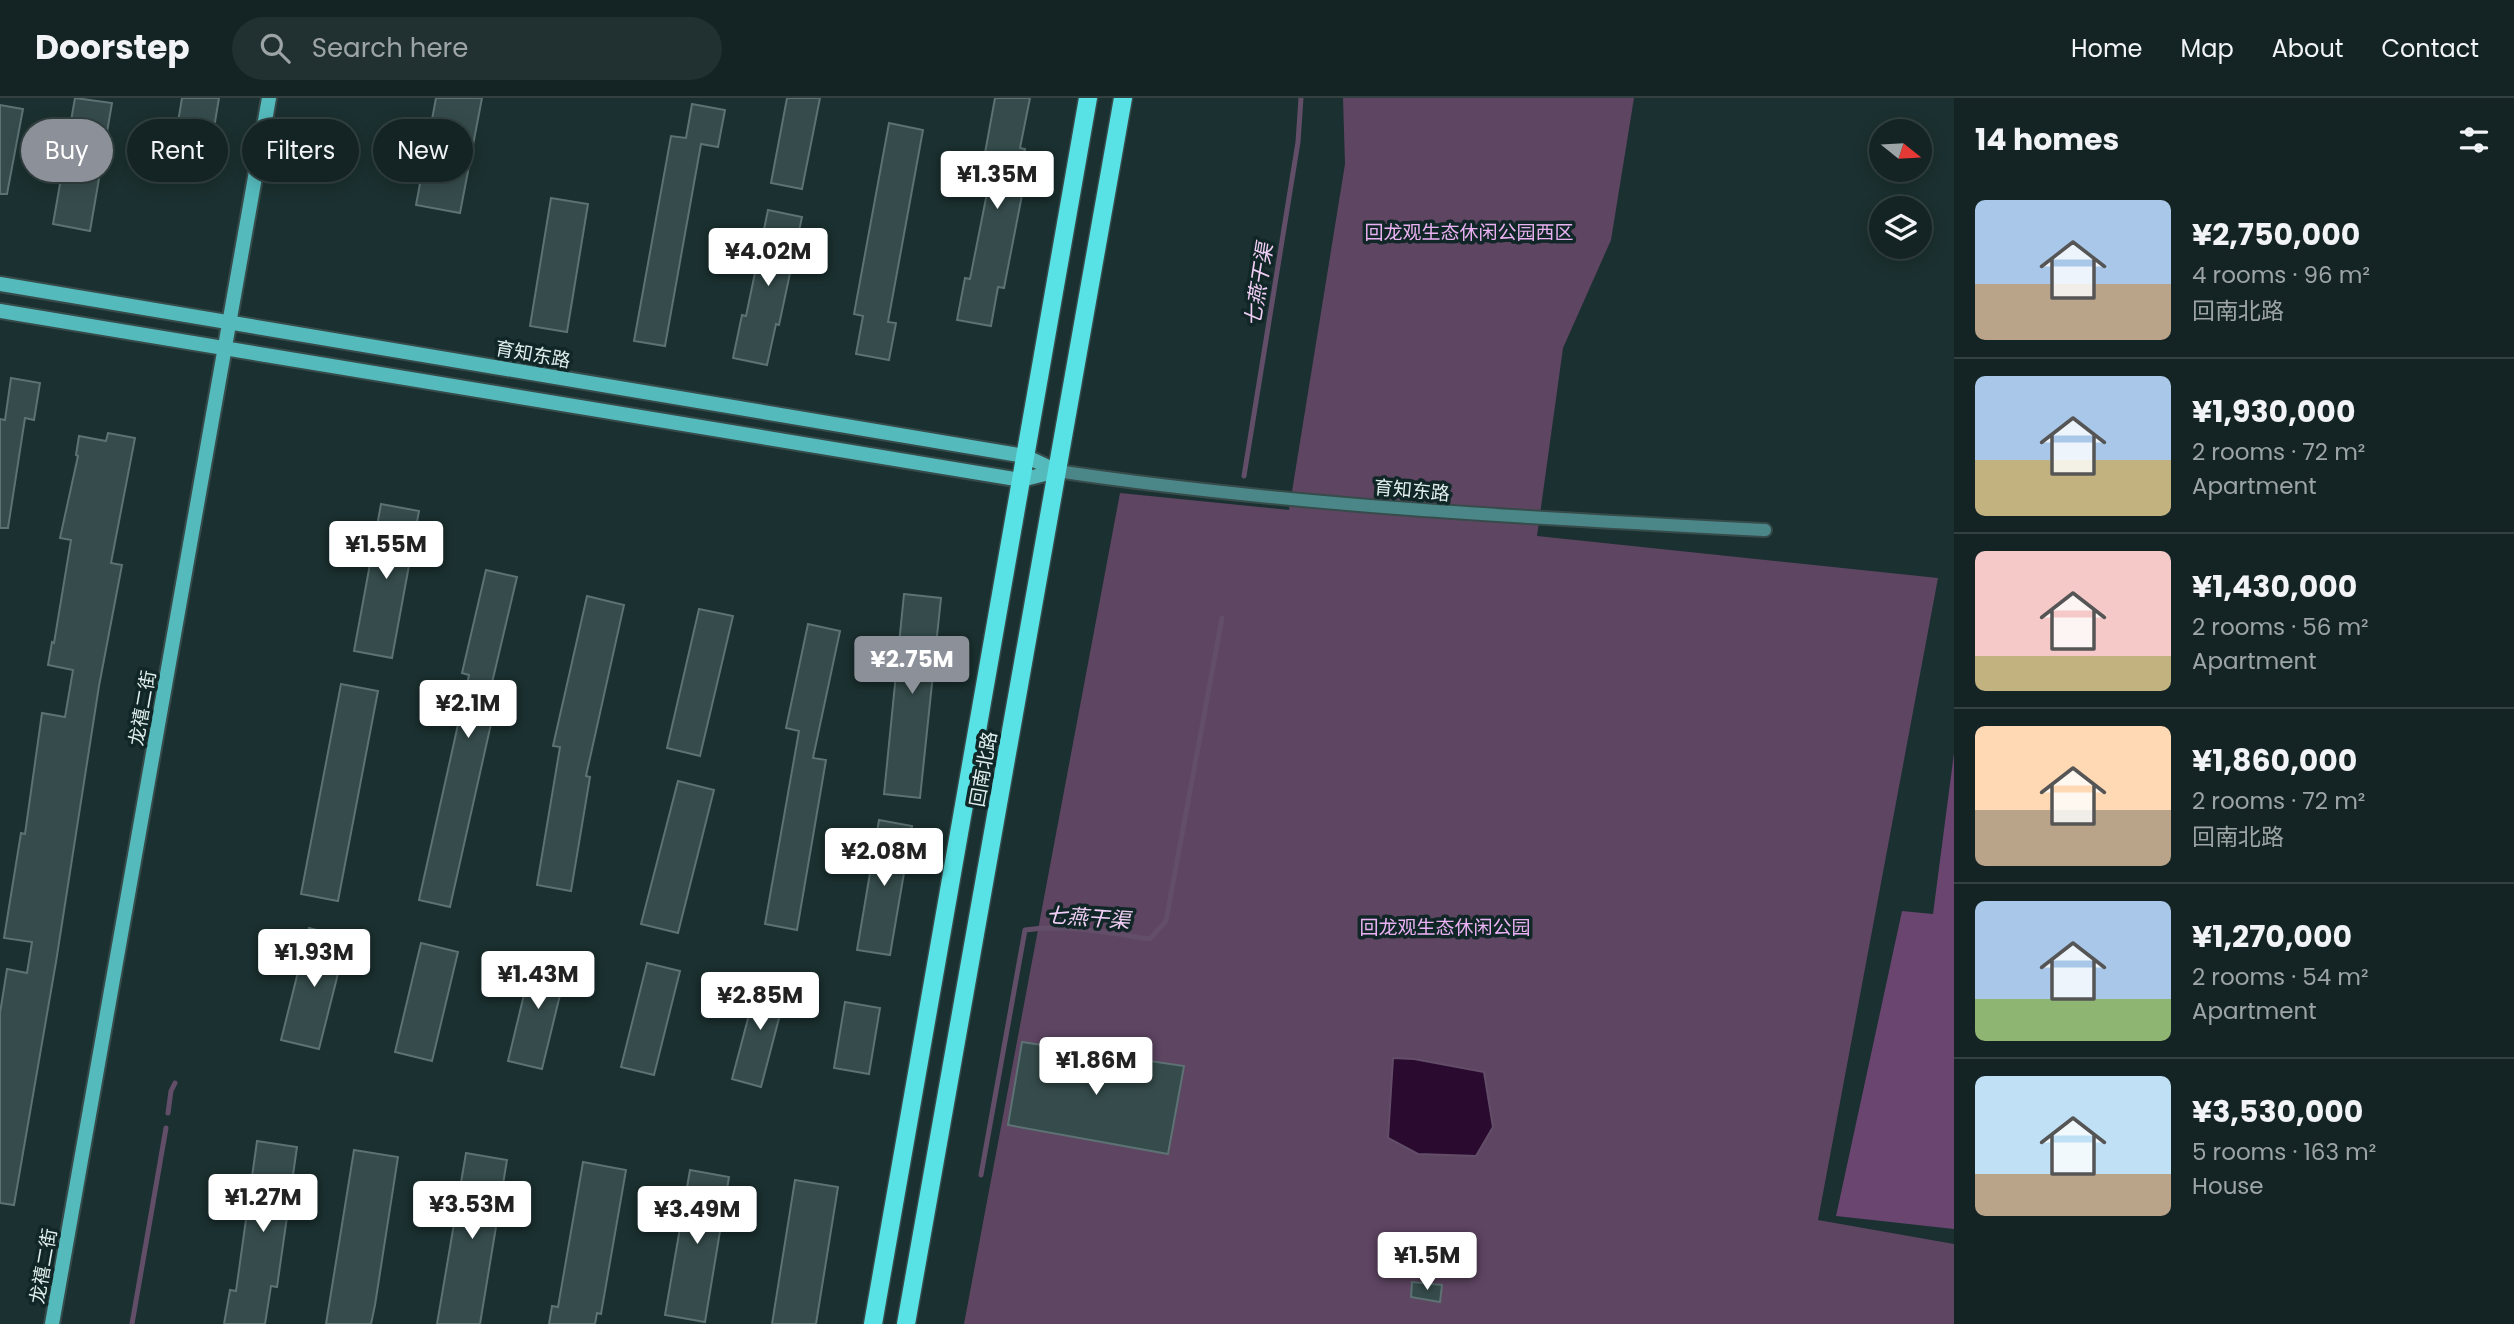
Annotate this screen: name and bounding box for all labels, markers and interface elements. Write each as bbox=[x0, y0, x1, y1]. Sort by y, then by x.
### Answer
search box bbox=[232, 17, 722, 80]
text: Doorstep bbox=[35, 24, 190, 71]
icon: search bbox=[256, 29, 294, 67]
text: Search here bbox=[312, 30, 468, 66]
text: Home bbox=[2071, 32, 2143, 65]
text: Map bbox=[2181, 32, 2234, 65]
text: About bbox=[2272, 32, 2343, 65]
text: Contact bbox=[2381, 32, 2479, 65]
text: 14 homes bbox=[1975, 118, 2119, 161]
chip: Buy bbox=[21, 119, 113, 182]
chip: Rent bbox=[127, 119, 228, 182]
chip: Filters bbox=[242, 119, 359, 182]
chip: New bbox=[373, 119, 473, 182]
north arrow bbox=[1869, 119, 1932, 182]
map controls bbox=[1869, 119, 1932, 259]
icon: filters bbox=[2455, 121, 2493, 159]
pin: ¥1.35M bbox=[940, 152, 1054, 211]
text: ¥1.35M bbox=[957, 158, 1037, 190]
button: layers bbox=[1869, 196, 1932, 259]
text: ¥2,750,000 bbox=[2192, 213, 2360, 256]
park label: 回龙观生态休闲公园西区 bbox=[1364, 219, 1574, 246]
pin: ¥4.02M bbox=[711, 228, 825, 288]
icon: home bbox=[2031, 228, 2115, 312]
text: ¥4.02M bbox=[725, 235, 811, 267]
water label: 七燕干渠 bbox=[1238, 238, 1280, 329]
text: 4 rooms · 96 m² bbox=[2192, 259, 2370, 291]
text: 回南北路 bbox=[2192, 295, 2284, 327]
street label: 育知东路 bbox=[493, 335, 573, 374]
text: ¥1,930,000 bbox=[2192, 390, 2355, 433]
icon: home bbox=[2031, 404, 2115, 488]
text: 2 rooms · 72 m² bbox=[2192, 436, 2365, 468]
text: Apartment bbox=[2192, 470, 2317, 502]
street label: 育知东路 bbox=[1373, 474, 1451, 507]
pin: ¥1.55M bbox=[329, 522, 443, 581]
text: ¥1.55M bbox=[345, 528, 427, 560]
text: ¥1,430,000 bbox=[2192, 565, 2357, 608]
icon: home bbox=[2031, 579, 2115, 663]
text: 2 rooms · 56 m² bbox=[2192, 611, 2369, 643]
pin: ¥2.75M bbox=[855, 636, 969, 696]
text: ¥2.75M bbox=[870, 643, 954, 675]
text: Apartment bbox=[2192, 645, 2317, 677]
street label: 龙禧二街 bbox=[123, 668, 162, 748]
pin: ¥2.1M bbox=[419, 680, 517, 740]
text: ¥2.1M bbox=[436, 687, 500, 719]
street label: 回南北路 bbox=[964, 729, 1003, 809]
text: ¥1,860,000 bbox=[2192, 739, 2357, 782]
icon: home bbox=[2031, 754, 2115, 838]
text: 2 rooms · 72 m² bbox=[2192, 785, 2365, 817]
text: 回南北路 bbox=[2192, 821, 2284, 853]
pin: ¥2.08M bbox=[827, 828, 941, 888]
text: ¥2.08M bbox=[841, 835, 927, 867]
water label: 七燕干渠 bbox=[1045, 900, 1134, 935]
park label: 回龙观生态休闲公园 bbox=[1359, 914, 1531, 941]
text: ¥1,270,000 bbox=[2192, 915, 2352, 958]
icon: home bbox=[2031, 929, 2115, 1013]
pin: ¥1.93M bbox=[257, 930, 371, 989]
text: ¥1.93M bbox=[274, 936, 354, 968]
pin: ¥1.43M bbox=[481, 951, 595, 1011]
text: ¥1.43M bbox=[497, 958, 579, 990]
text: 2 rooms · 54 m² bbox=[2192, 961, 2369, 993]
pin: ¥2.85M bbox=[703, 972, 817, 1032]
text: ¥2.85M bbox=[717, 979, 803, 1011]
text: Apartment bbox=[2192, 995, 2317, 1027]
pin: ¥1.86M bbox=[1039, 1038, 1153, 1097]
text: ¥1.86M bbox=[1055, 1044, 1137, 1076]
text: ¥3,530,000 bbox=[2192, 1090, 2363, 1133]
icon: home bbox=[2031, 1104, 2115, 1188]
text: 5 rooms · 163 m² bbox=[2192, 1136, 2376, 1168]
text: House bbox=[2192, 1170, 2264, 1202]
pin: ¥1.27M bbox=[206, 1174, 320, 1234]
text: ¥1.27M bbox=[224, 1181, 302, 1213]
pin: ¥3.53M bbox=[415, 1182, 529, 1241]
pin: ¥3.49M bbox=[640, 1186, 754, 1246]
text: ¥3.53M bbox=[429, 1188, 515, 1220]
text: ¥3.49M bbox=[654, 1193, 740, 1225]
street label: 龙禧二街 bbox=[24, 1226, 63, 1306]
pin: ¥1.5M bbox=[1378, 1232, 1476, 1292]
text: ¥1.5M bbox=[1394, 1239, 1460, 1271]

